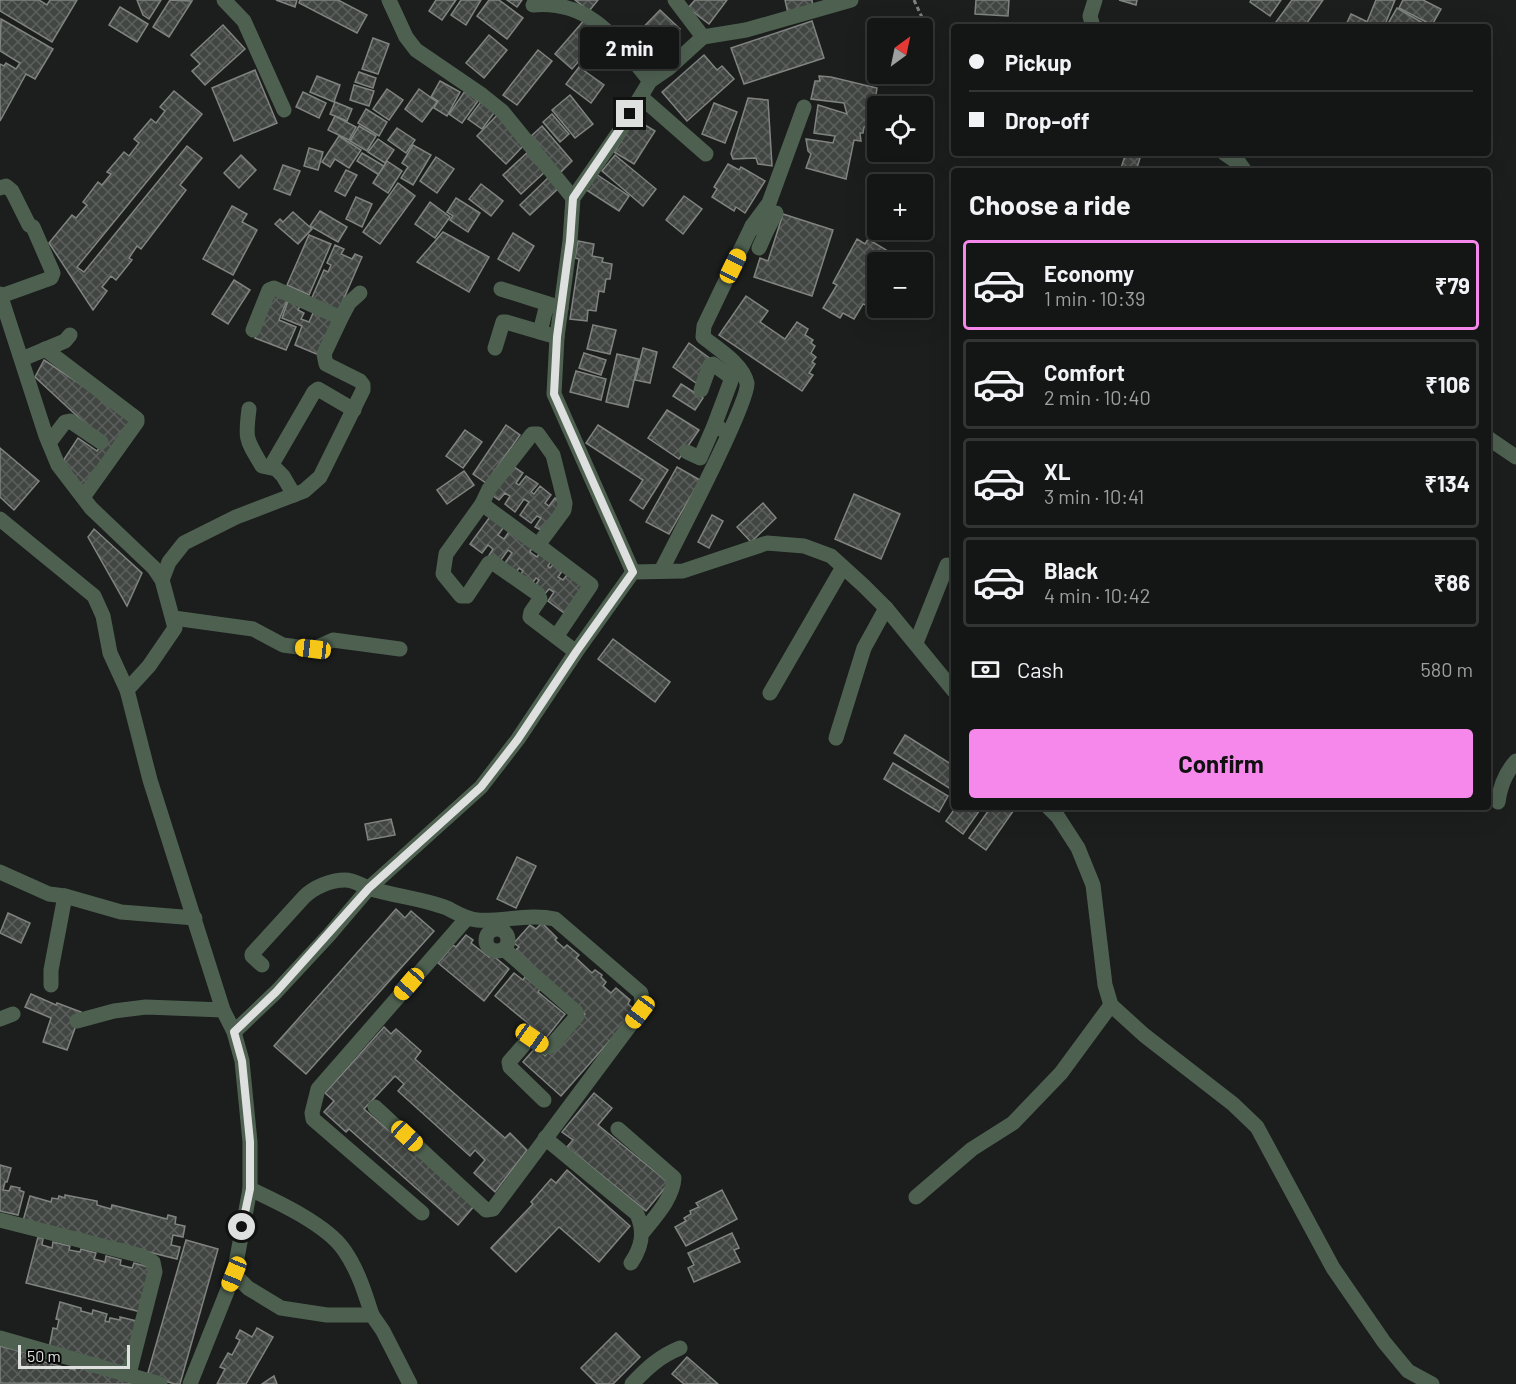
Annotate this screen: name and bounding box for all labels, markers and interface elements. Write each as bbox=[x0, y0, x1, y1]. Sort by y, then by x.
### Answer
north arrow bbox=[867, 18, 933, 84]
map controls bbox=[867, 18, 933, 318]
callout: 2 min bbox=[580, 27, 680, 69]
text: 2 min bbox=[606, 36, 653, 60]
text: Pickup bbox=[1005, 49, 1072, 75]
button: locate bbox=[867, 96, 933, 162]
route end bbox=[616, 100, 643, 127]
text: Drop-off bbox=[1005, 107, 1089, 133]
button: + bbox=[867, 174, 933, 240]
text: Choose a ride bbox=[969, 188, 1131, 220]
car bbox=[717, 246, 749, 286]
button: − bbox=[867, 252, 933, 318]
icon: car bbox=[972, 258, 1026, 312]
text: Economy bbox=[1044, 260, 1134, 286]
text: ₹79 bbox=[1435, 272, 1470, 298]
text: 1 min · 10:39 bbox=[1044, 286, 1145, 310]
icon: car bbox=[972, 357, 1026, 411]
text: Comfort bbox=[1044, 359, 1125, 385]
text: ₹106 bbox=[1425, 371, 1470, 397]
text: 2 min · 10:40 bbox=[1044, 385, 1151, 409]
icon: car bbox=[972, 456, 1026, 510]
text: XL bbox=[1044, 458, 1070, 484]
text: ₹134 bbox=[1424, 470, 1470, 496]
text: 3 min · 10:41 bbox=[1044, 484, 1144, 508]
icon: car bbox=[972, 555, 1026, 609]
text: Black bbox=[1044, 557, 1098, 583]
text: ₹86 bbox=[1434, 569, 1470, 595]
text: 4 min · 10:42 bbox=[1044, 583, 1150, 607]
car bbox=[294, 638, 332, 660]
icon: cash bbox=[969, 653, 1002, 686]
text: Cash bbox=[1017, 656, 1064, 682]
text: 580 m bbox=[1420, 657, 1473, 681]
button: Confirm bbox=[969, 729, 1473, 798]
car bbox=[390, 965, 428, 1003]
car bbox=[622, 992, 658, 1032]
car bbox=[512, 1020, 552, 1056]
car bbox=[388, 1117, 426, 1155]
route start bbox=[228, 1213, 255, 1240]
car bbox=[219, 1254, 249, 1294]
scale bar bbox=[18, 1342, 130, 1370]
text: 50 m bbox=[27, 1346, 61, 1365]

